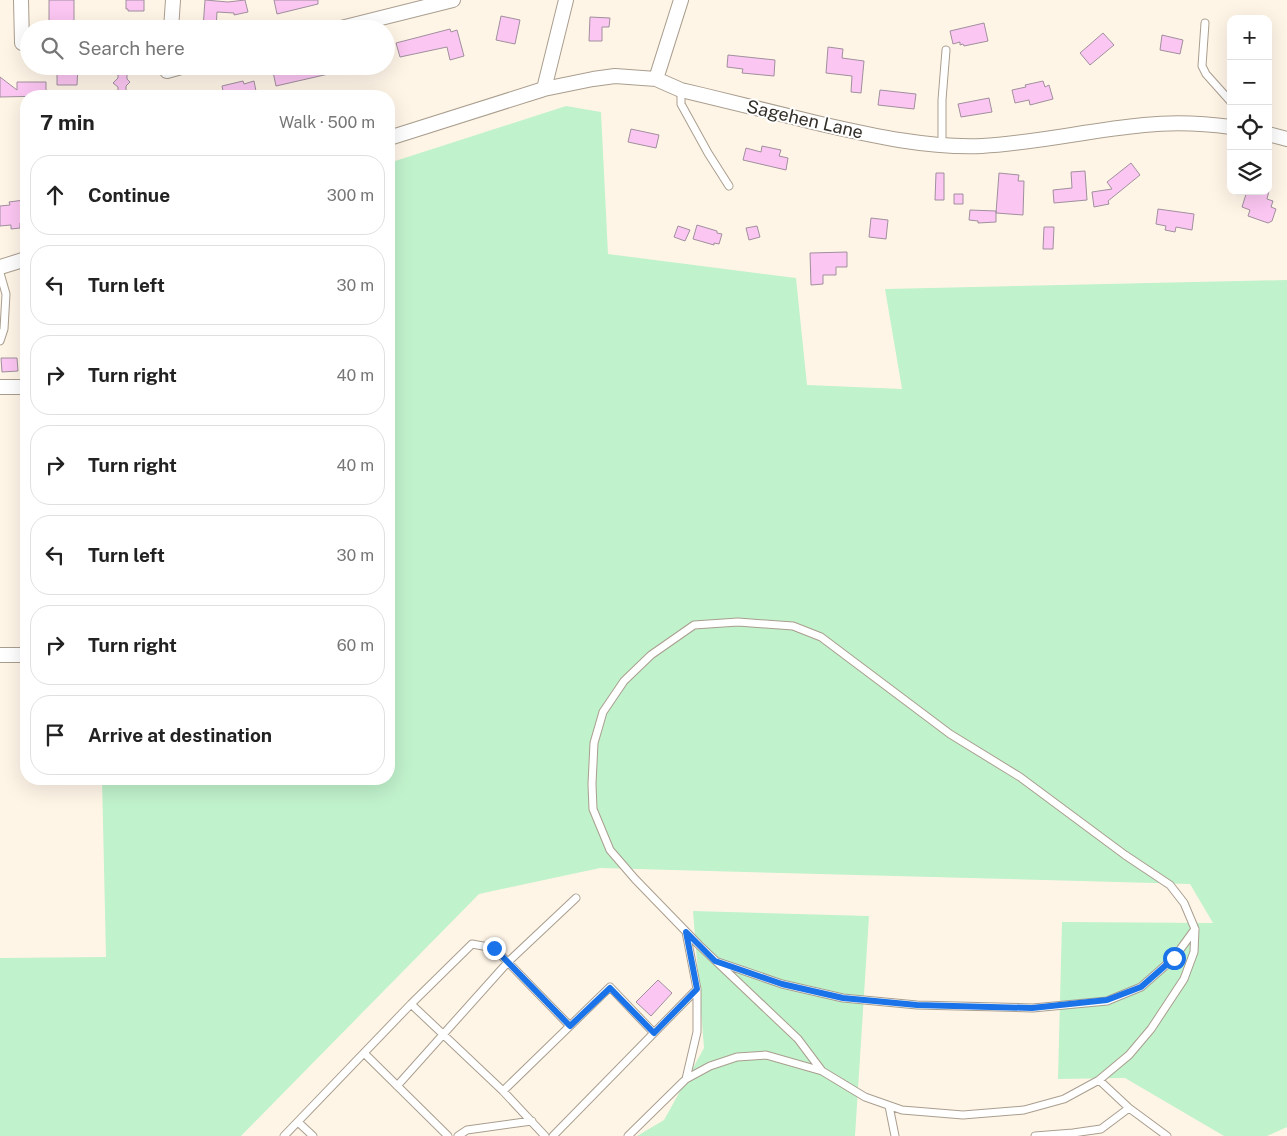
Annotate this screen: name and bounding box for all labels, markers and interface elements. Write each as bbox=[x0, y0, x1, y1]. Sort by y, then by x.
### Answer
map controls bbox=[1227, 15, 1272, 195]
button: + bbox=[1227, 15, 1272, 60]
search box bbox=[20, 20, 395, 75]
icon: search bbox=[38, 34, 66, 62]
text: Search here bbox=[78, 37, 185, 59]
button: − bbox=[1227, 60, 1272, 105]
street label: Sagehen Lane bbox=[745, 95, 865, 143]
button: locate bbox=[1227, 105, 1272, 150]
text: 7 min bbox=[40, 110, 95, 135]
text: Walk · 500 m bbox=[279, 113, 375, 132]
button: layers bbox=[1227, 150, 1272, 195]
icon: ahead bbox=[41, 181, 69, 209]
text: Continue bbox=[88, 184, 170, 206]
text: 300 m bbox=[327, 186, 374, 205]
icon: left bbox=[41, 271, 69, 299]
text: Turn left bbox=[88, 274, 165, 296]
text: 30 m bbox=[337, 276, 374, 295]
icon: right bbox=[41, 361, 69, 389]
text: Turn right bbox=[88, 364, 177, 386]
text: 40 m bbox=[336, 366, 374, 385]
icon: right bbox=[41, 451, 69, 479]
text: Turn right bbox=[88, 454, 177, 476]
text: 40 m bbox=[336, 456, 374, 475]
icon: left bbox=[41, 541, 69, 569]
text: Turn left bbox=[88, 544, 165, 566]
text: 30 m bbox=[337, 546, 374, 565]
icon: right bbox=[41, 631, 69, 659]
text: Turn right bbox=[88, 634, 177, 656]
text: 60 m bbox=[337, 636, 374, 655]
icon: arrive bbox=[41, 721, 69, 749]
text: Arrive at destination bbox=[88, 724, 272, 746]
route end bbox=[483, 937, 506, 960]
route start bbox=[1163, 947, 1186, 970]

